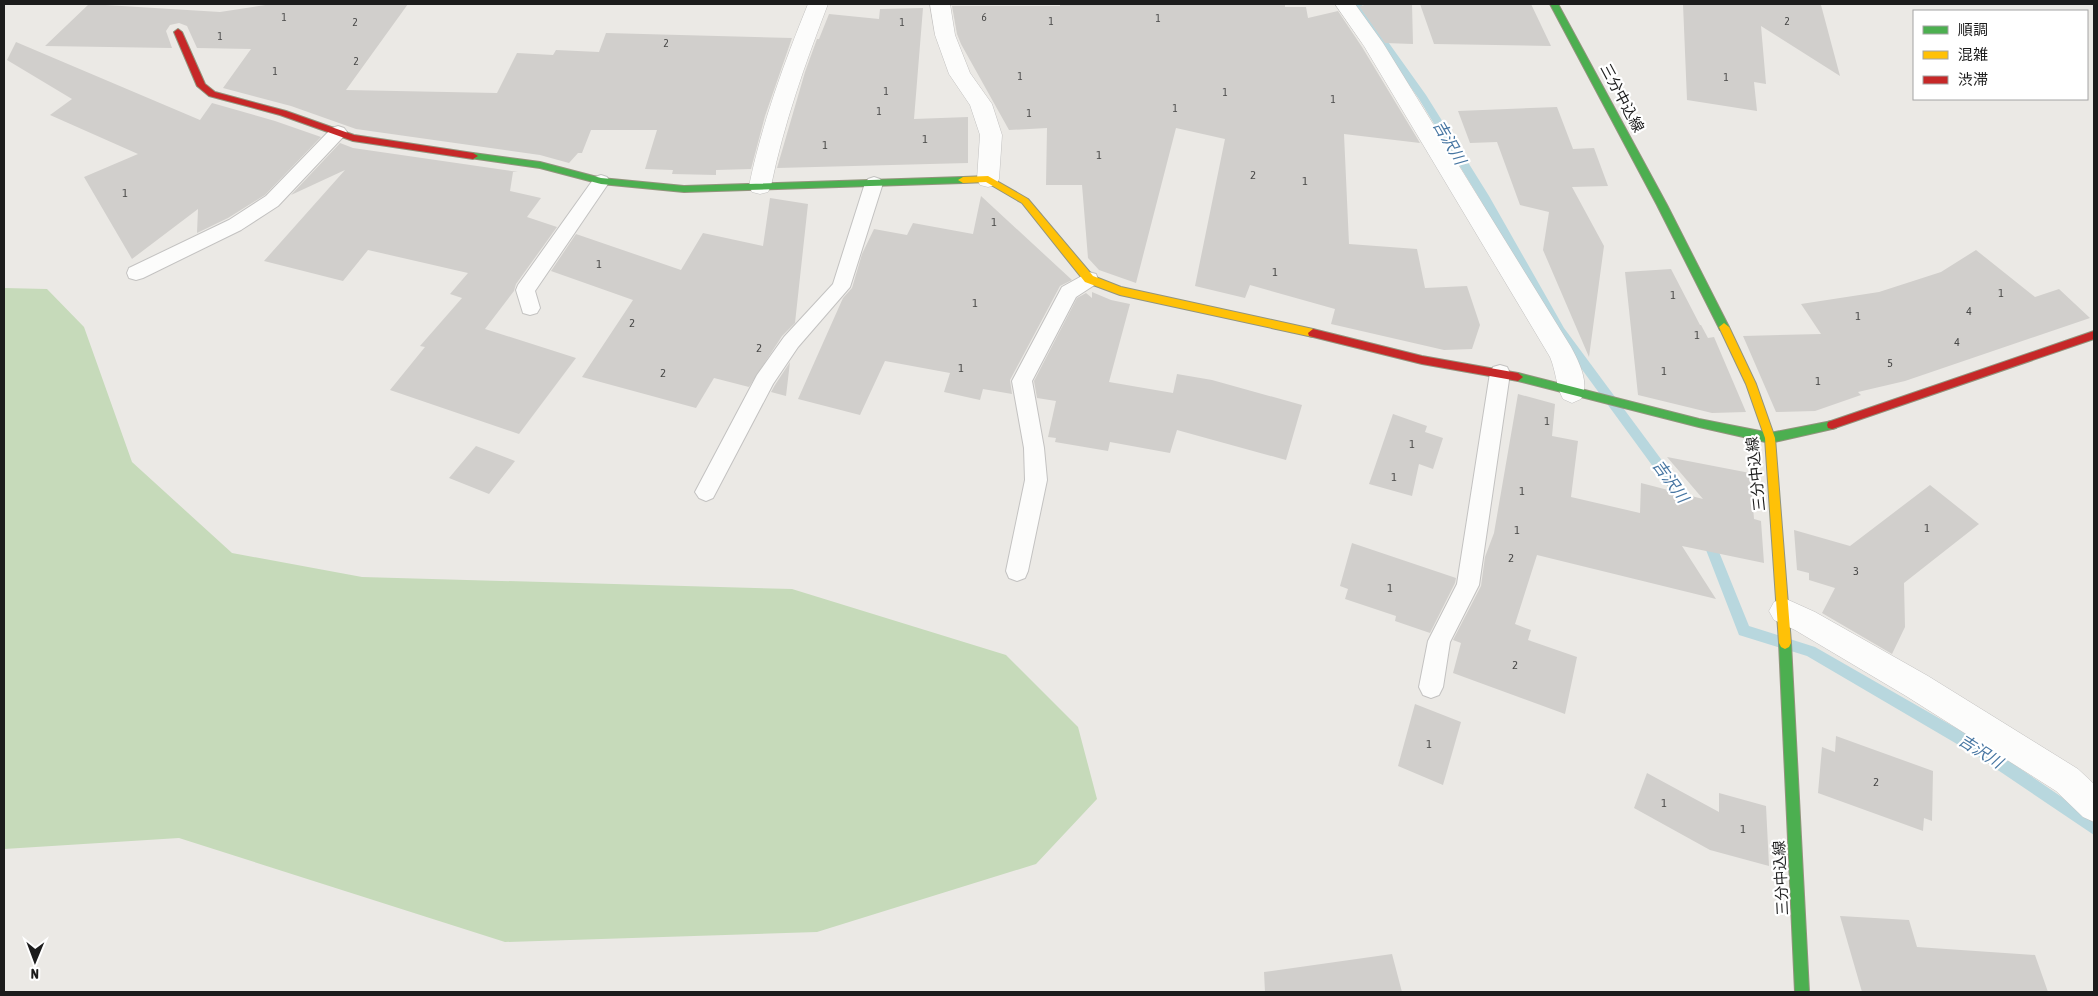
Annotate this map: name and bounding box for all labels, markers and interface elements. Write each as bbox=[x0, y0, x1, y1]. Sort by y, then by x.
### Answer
legend bbox=[1913, 10, 2088, 100]
house number: 1 bbox=[281, 11, 287, 23]
house number: 6 bbox=[981, 11, 987, 23]
house number: 1 bbox=[1155, 12, 1161, 24]
house number: 1 bbox=[1048, 15, 1054, 27]
house number: 2 bbox=[1784, 15, 1790, 27]
house number: 2 bbox=[352, 16, 358, 28]
house number: 1 bbox=[899, 16, 905, 28]
text: 順調 bbox=[1958, 21, 1988, 38]
house number: 1 bbox=[217, 30, 223, 42]
house number: 2 bbox=[663, 37, 669, 49]
text: 混雑 bbox=[1958, 46, 1988, 63]
house number: 2 bbox=[353, 55, 359, 67]
street label: 三分中込線 bbox=[1597, 61, 1648, 135]
house number: 1 bbox=[272, 65, 278, 77]
house number: 1 bbox=[1017, 70, 1023, 82]
house number: 1 bbox=[1723, 71, 1729, 83]
text: 渋滞 bbox=[1958, 71, 1988, 88]
house number: 1 bbox=[883, 85, 889, 97]
house number: 1 bbox=[1222, 86, 1228, 98]
house number: 1 bbox=[1330, 93, 1336, 105]
house number: 1 bbox=[1172, 102, 1178, 114]
house number: 1 bbox=[876, 105, 882, 117]
house number: 1 bbox=[1026, 107, 1032, 119]
water label: 吉沢川 bbox=[1430, 117, 1471, 169]
house number: 1 bbox=[922, 132, 928, 146]
house number: 1 bbox=[822, 138, 828, 152]
house number: 1 bbox=[1096, 148, 1102, 162]
house number: 2 bbox=[1250, 168, 1256, 182]
house number: 1 bbox=[1302, 174, 1308, 188]
house number: 1 bbox=[122, 186, 128, 200]
house number: 1 bbox=[991, 215, 997, 229]
house number: 1 bbox=[596, 257, 602, 271]
house number: 1 bbox=[1272, 265, 1278, 279]
house number: 1 bbox=[1998, 286, 2004, 300]
house number: 1 bbox=[1670, 288, 1676, 302]
house number: 1 bbox=[972, 296, 978, 310]
house number: 4 bbox=[1966, 304, 1972, 318]
house number: 1 bbox=[1855, 309, 1861, 323]
house number: 2 bbox=[629, 316, 635, 330]
house number: 1 bbox=[1694, 328, 1700, 342]
house number: 4 bbox=[1954, 335, 1960, 349]
house number: 2 bbox=[756, 341, 762, 355]
house number: 5 bbox=[1887, 356, 1893, 370]
house number: 1 bbox=[958, 361, 964, 375]
house number: 1 bbox=[1661, 364, 1667, 378]
house number: 2 bbox=[660, 366, 666, 380]
house number: 1 bbox=[1815, 374, 1821, 388]
house number: 1 bbox=[1544, 414, 1550, 428]
street label: 三分中込線 bbox=[1743, 436, 1768, 512]
house number: 1 bbox=[1409, 437, 1415, 451]
water label: 吉沢川 bbox=[1650, 456, 1694, 507]
house number: 1 bbox=[1391, 470, 1397, 484]
house number: 1 bbox=[1519, 484, 1525, 498]
house number: 1 bbox=[1924, 521, 1930, 535]
house number: 1 bbox=[1514, 523, 1520, 537]
house number: 2 bbox=[1508, 551, 1514, 565]
house number: 3 bbox=[1853, 564, 1859, 578]
house number: 1 bbox=[1387, 581, 1393, 595]
house number: 2 bbox=[1512, 658, 1518, 672]
water label: 吉沢川 bbox=[1956, 731, 2008, 772]
house number: 1 bbox=[1426, 737, 1432, 751]
house number: 2 bbox=[1873, 775, 1879, 789]
house number: 1 bbox=[1661, 796, 1667, 810]
house number: 1 bbox=[1740, 822, 1746, 836]
street label: 三分中込線 bbox=[1770, 840, 1791, 916]
north arrow bbox=[10, 936, 60, 986]
text: N bbox=[31, 966, 39, 982]

